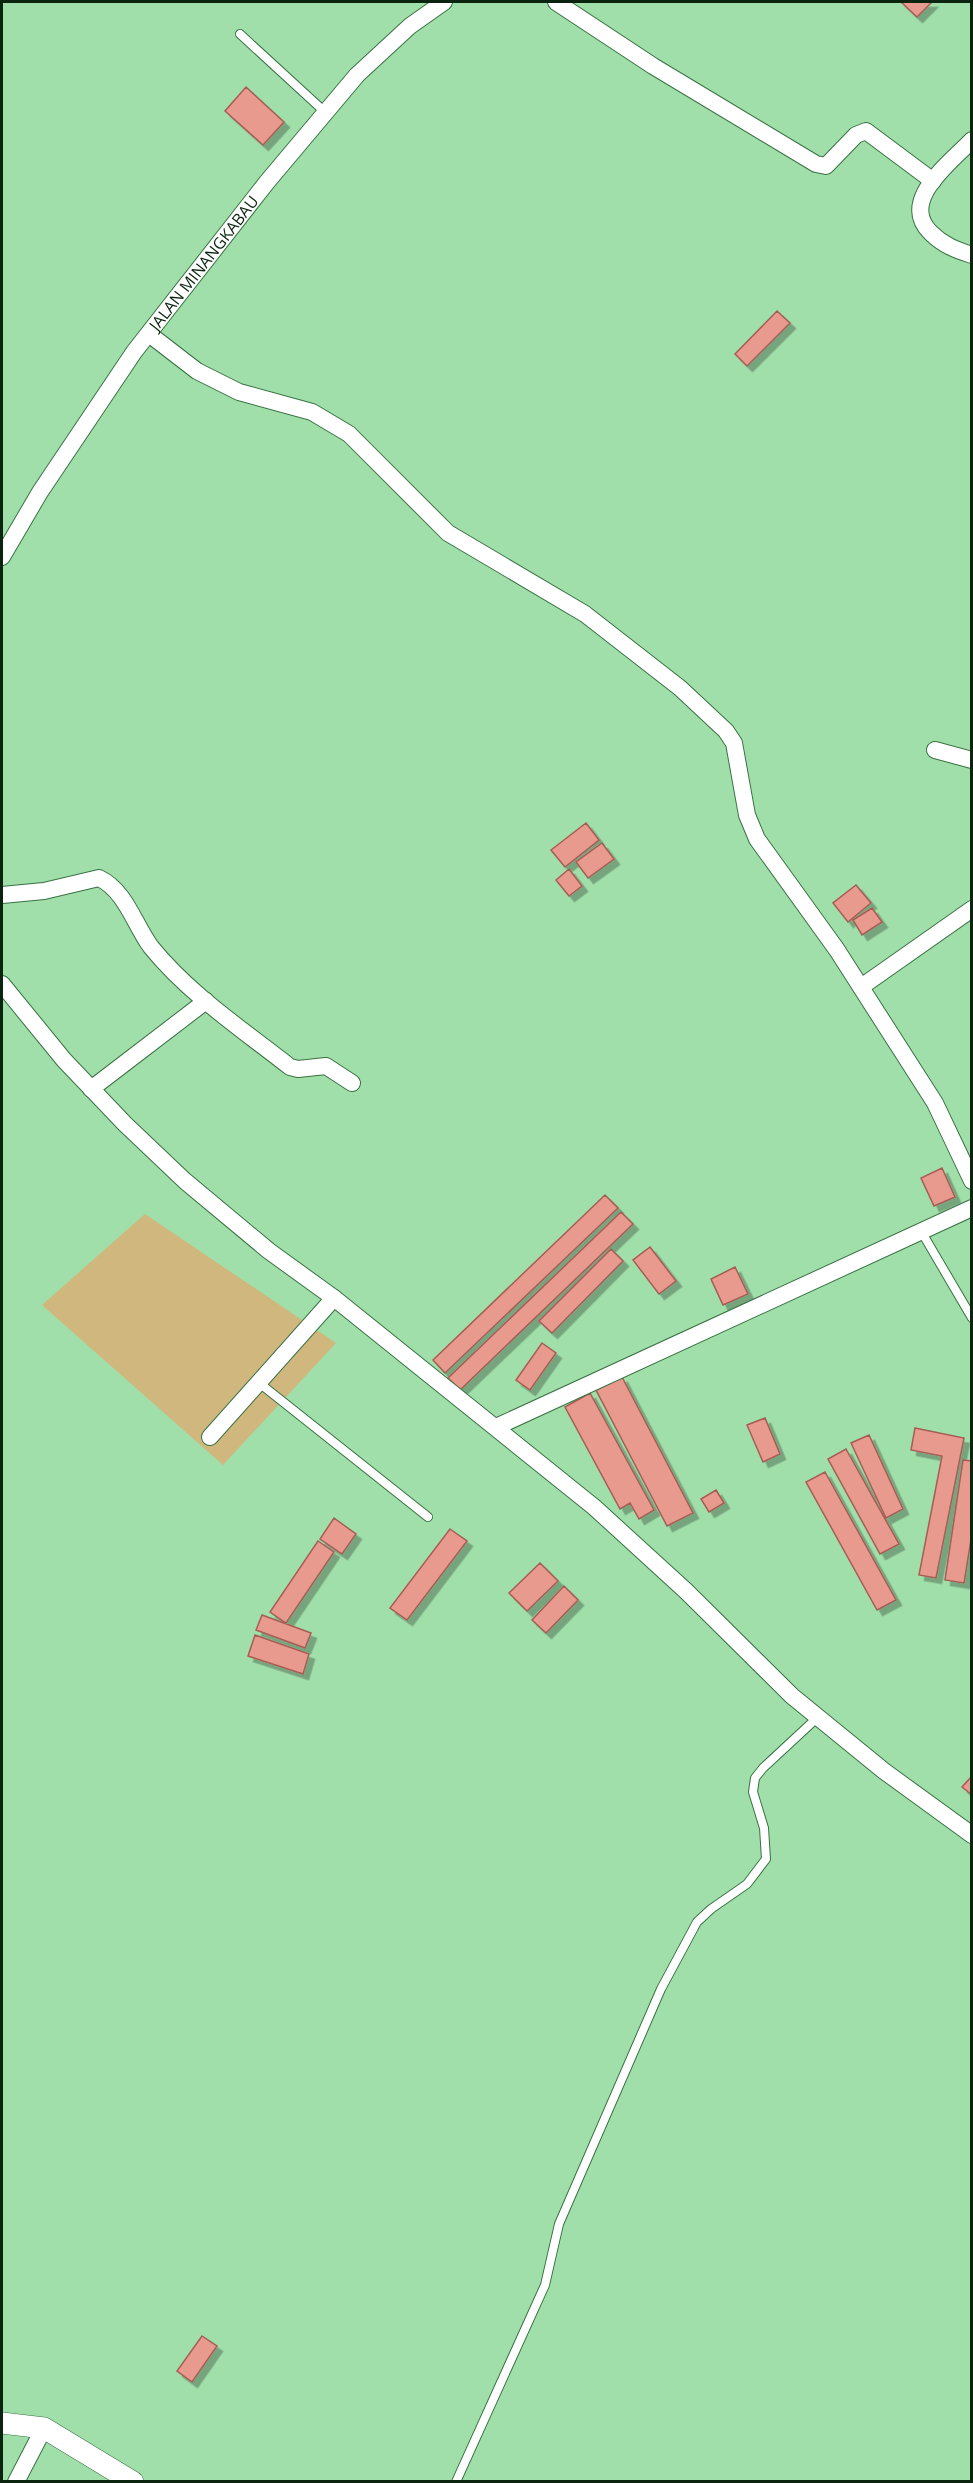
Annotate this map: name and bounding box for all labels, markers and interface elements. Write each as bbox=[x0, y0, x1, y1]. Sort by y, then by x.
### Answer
street label: JALAN MINANGKABAU bbox=[143, 191, 263, 337]

